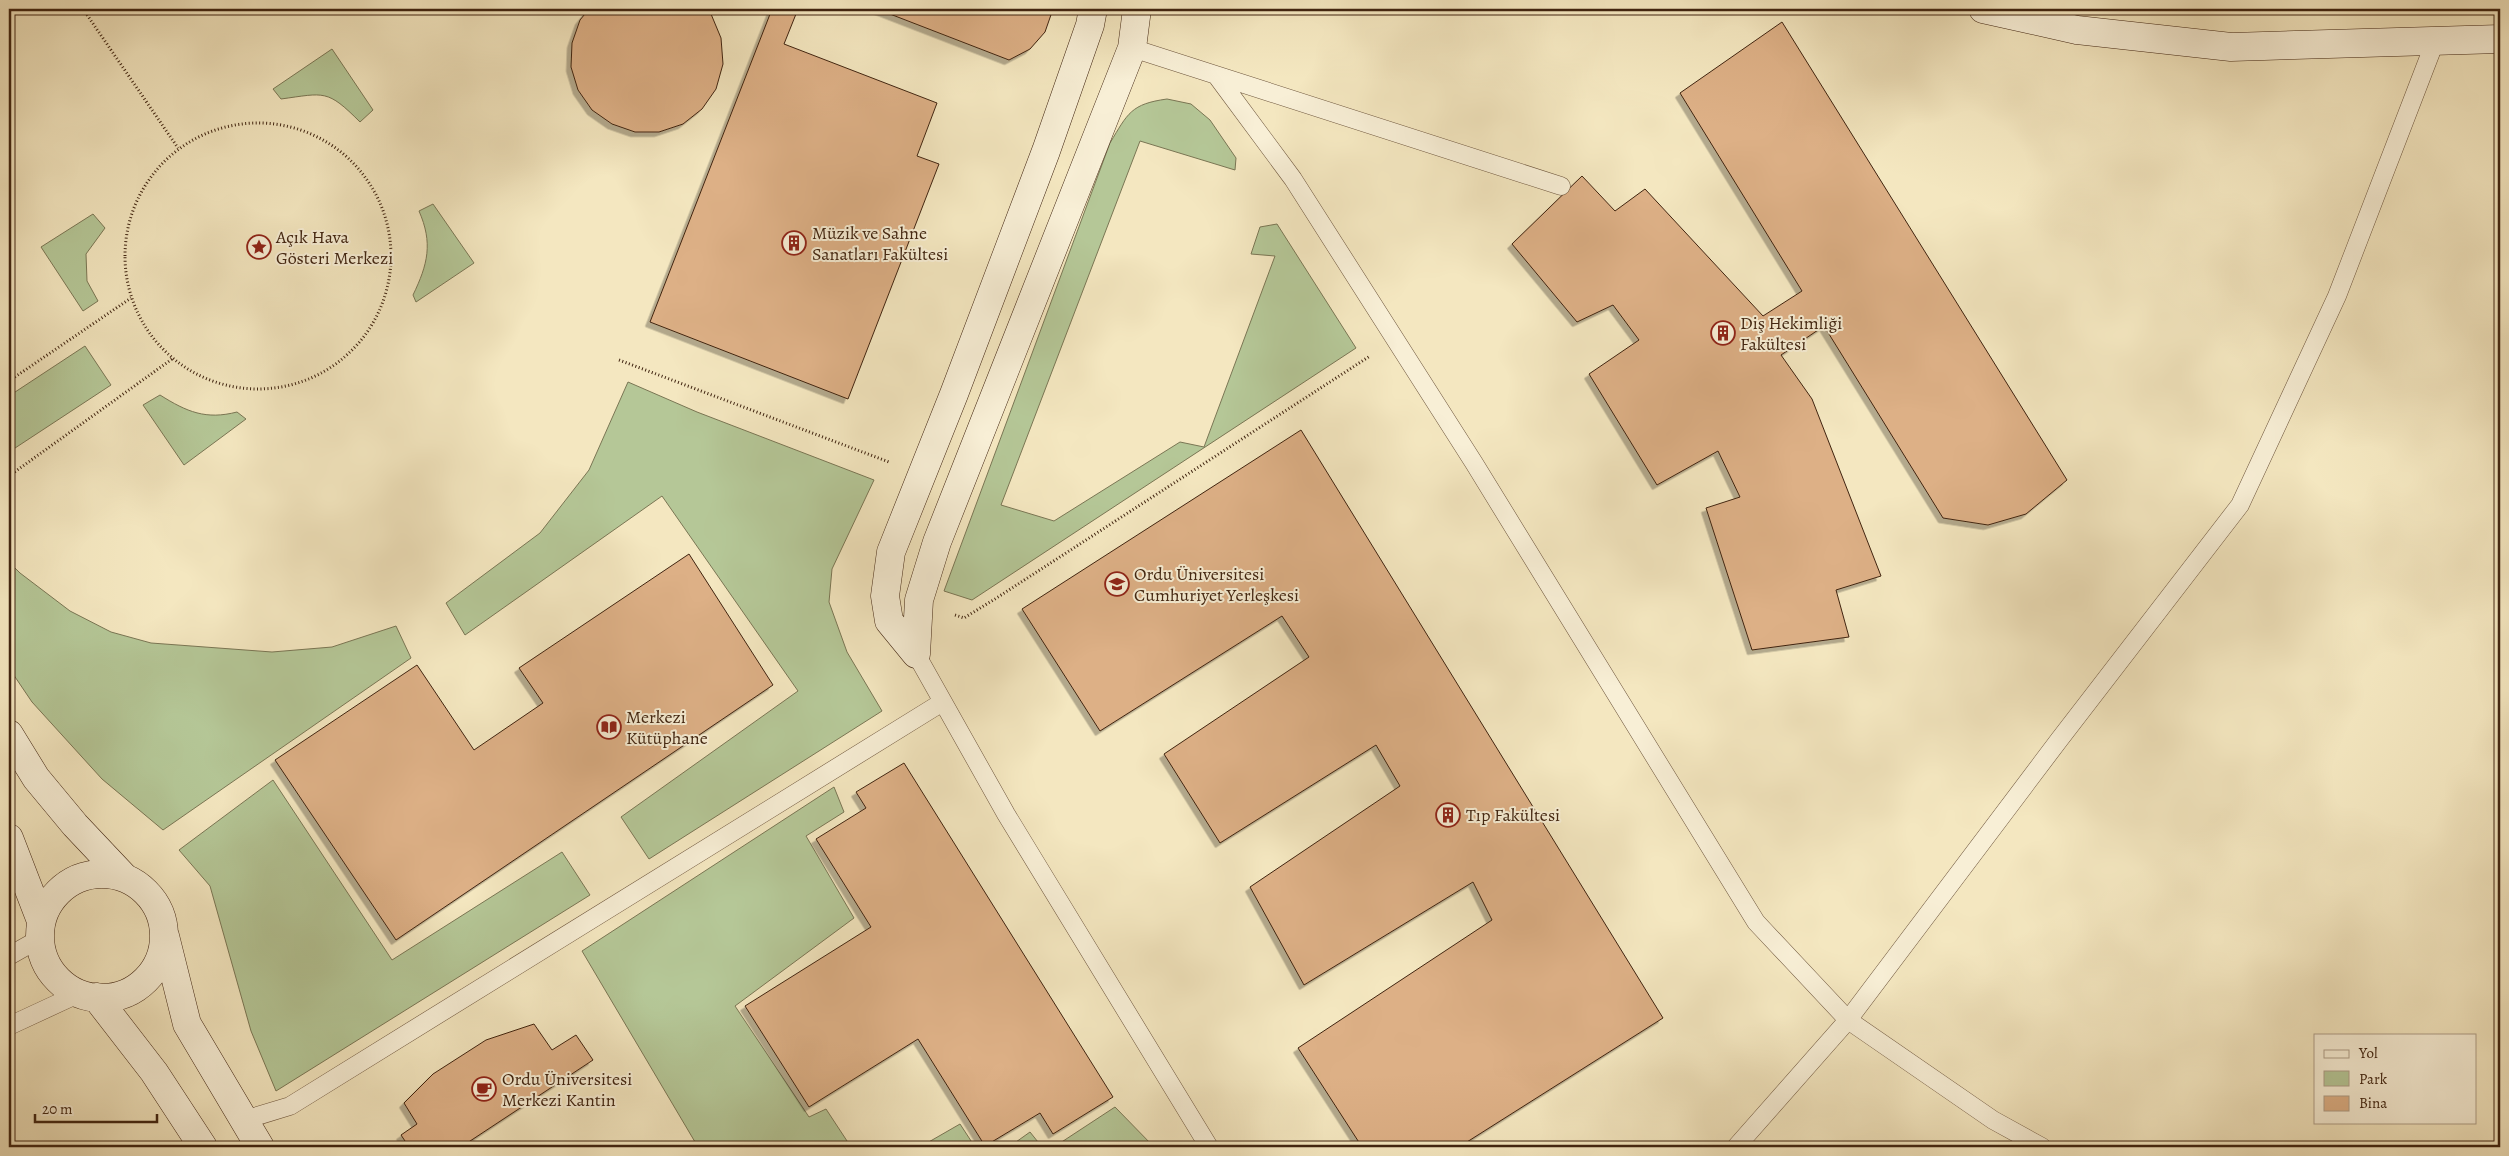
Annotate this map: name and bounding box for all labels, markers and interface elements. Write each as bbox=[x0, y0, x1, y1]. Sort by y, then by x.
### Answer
place label: Müzik ve Sahne Sanatları Fakültesi bbox=[812, 221, 948, 266]
place label: Açık Hava Gösteri Merkezi bbox=[275, 225, 393, 270]
building icon: Müzik ve Sahne Sanatları Fakültesi bbox=[781, 230, 807, 256]
place icon: Açık Hava Gösteri Merkezi bbox=[246, 234, 272, 260]
place label: Diş Hekimliği Fakültesi bbox=[1740, 311, 1842, 356]
building icon: Diş Hekimliği Fakültesi bbox=[1710, 320, 1736, 346]
place label: Ordu Üniversitesi Cumhuriyet Yerleşkesi bbox=[1134, 562, 1299, 607]
school or university icon: Ordu Üniversitesi Cumhuriyet Yerleşkesi bbox=[1104, 571, 1130, 597]
place label: Merkezi Kütüphane bbox=[626, 705, 708, 750]
library icon: Merkezi Kütüphane bbox=[596, 714, 622, 740]
building icon: Tıp Fakültesi bbox=[1435, 802, 1461, 828]
place label: Tıp Fakültesi bbox=[1466, 803, 1560, 827]
legend bbox=[2314, 1034, 2476, 1124]
text: Yol bbox=[2358, 1043, 2378, 1063]
place label: Ordu Üniversitesi Merkezi Kantin bbox=[502, 1067, 632, 1112]
text: Park bbox=[2359, 1069, 2388, 1089]
cafe icon: Ordu Üniversitesi Merkezi Kantin bbox=[471, 1076, 497, 1102]
scale bar bbox=[35, 1091, 158, 1123]
text: Bina bbox=[2359, 1093, 2387, 1113]
text: 20 m bbox=[42, 1099, 73, 1119]

